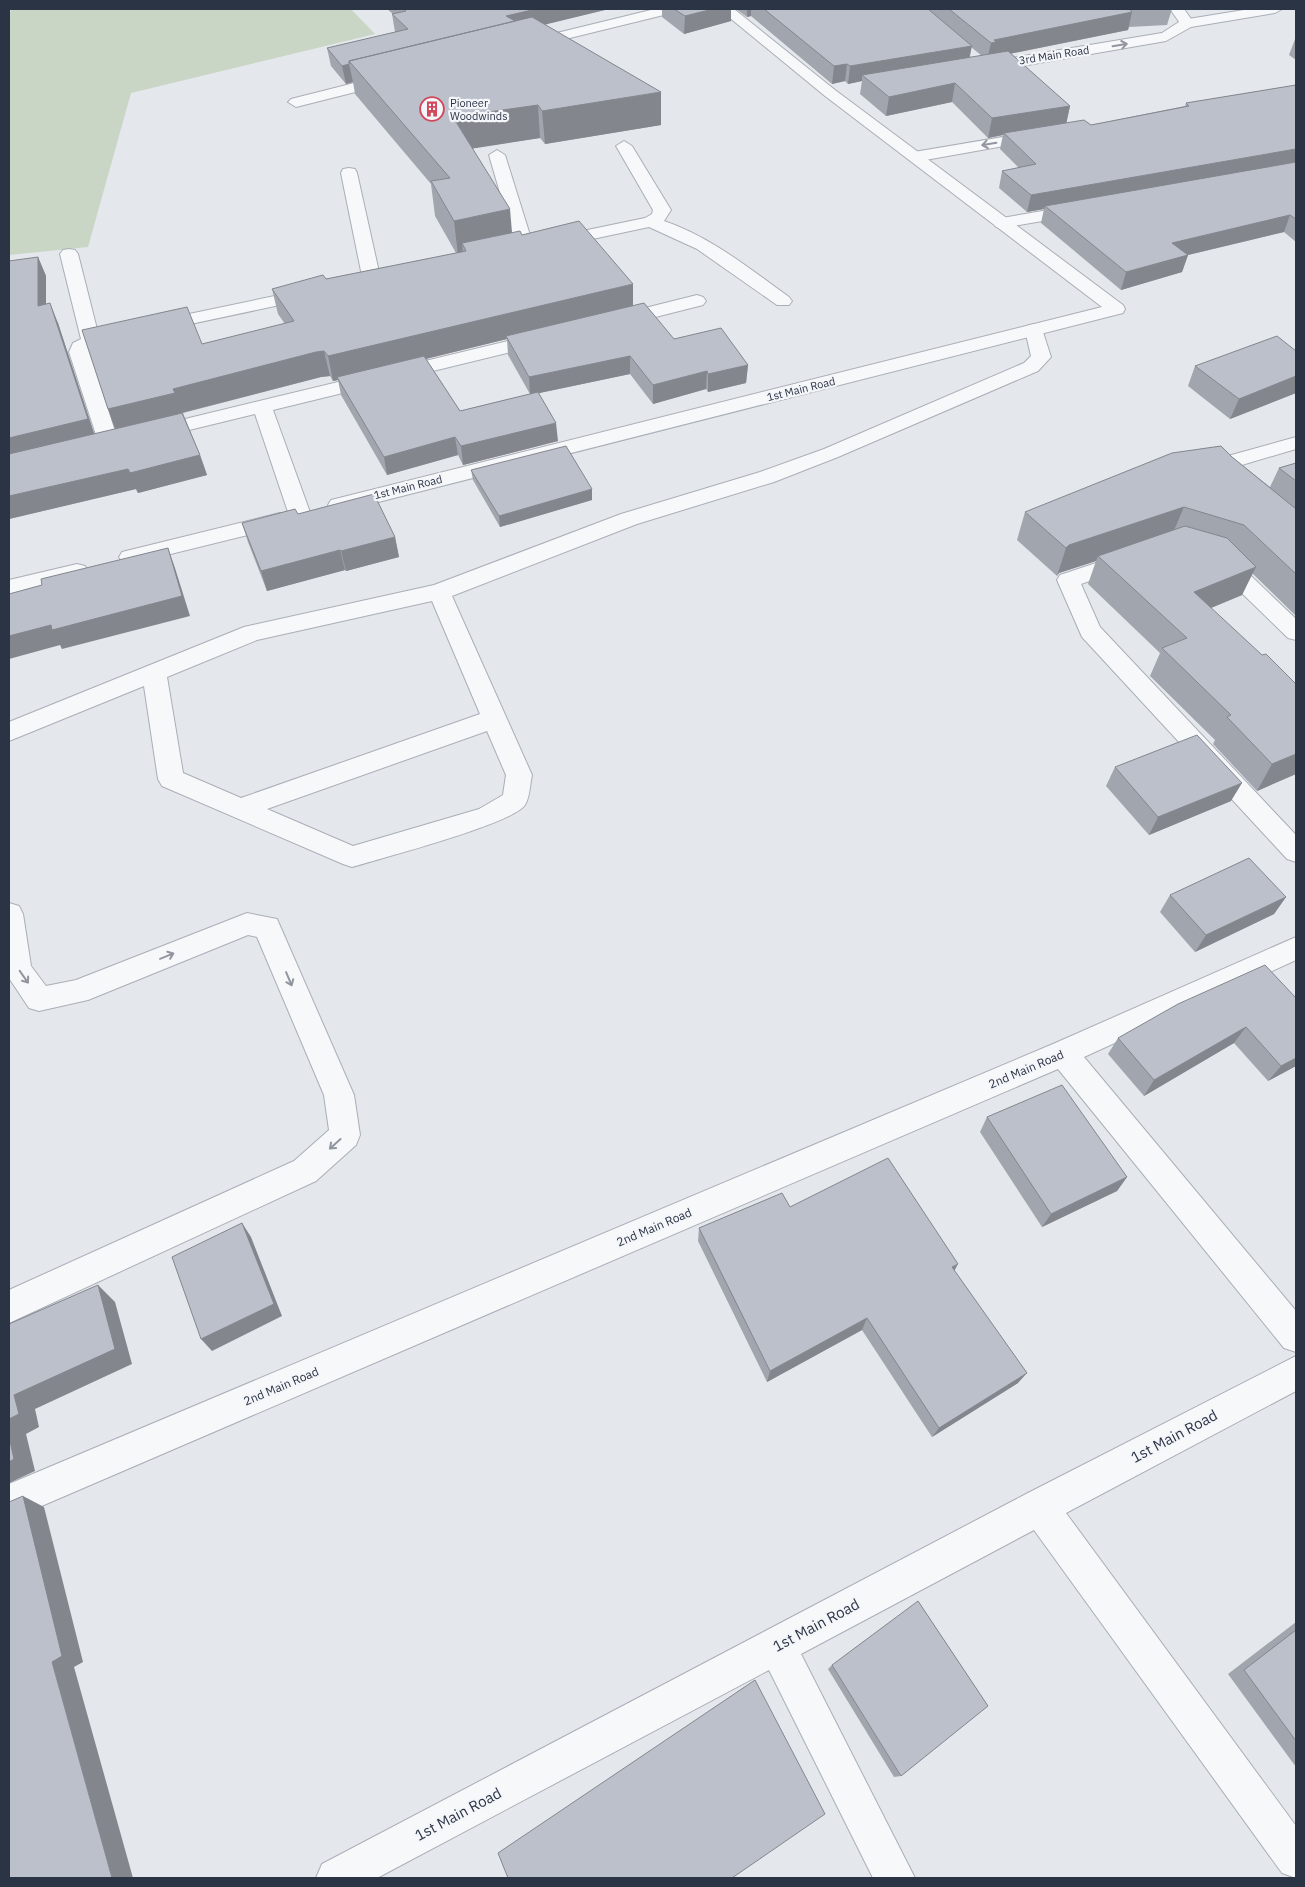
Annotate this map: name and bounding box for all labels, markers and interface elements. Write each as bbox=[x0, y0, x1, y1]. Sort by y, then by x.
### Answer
one-way arrow bbox=[1111, 39, 1127, 49]
street label: 3rd Main Road bbox=[1018, 43, 1090, 67]
building icon: Pioneer Woodwinds bbox=[419, 96, 445, 122]
place label: Pioneer Woodwinds bbox=[450, 96, 508, 123]
one-way arrow bbox=[982, 140, 998, 150]
street label: 1st Main Road bbox=[765, 374, 837, 404]
street label: 1st Main Road bbox=[372, 472, 444, 502]
one-way arrow bbox=[159, 951, 174, 961]
one-way arrow bbox=[19, 970, 29, 984]
one-way arrow bbox=[285, 971, 295, 986]
street label: 2nd Main Road bbox=[986, 1046, 1066, 1092]
one-way arrow bbox=[328, 1138, 341, 1150]
street label: 2nd Main Road bbox=[614, 1204, 694, 1250]
street label: 2nd Main Road bbox=[241, 1363, 321, 1409]
street label: 1st Main Road bbox=[1127, 1405, 1221, 1467]
street label: 1st Main Road bbox=[769, 1594, 863, 1656]
street label: 1st Main Road bbox=[411, 1783, 505, 1845]

